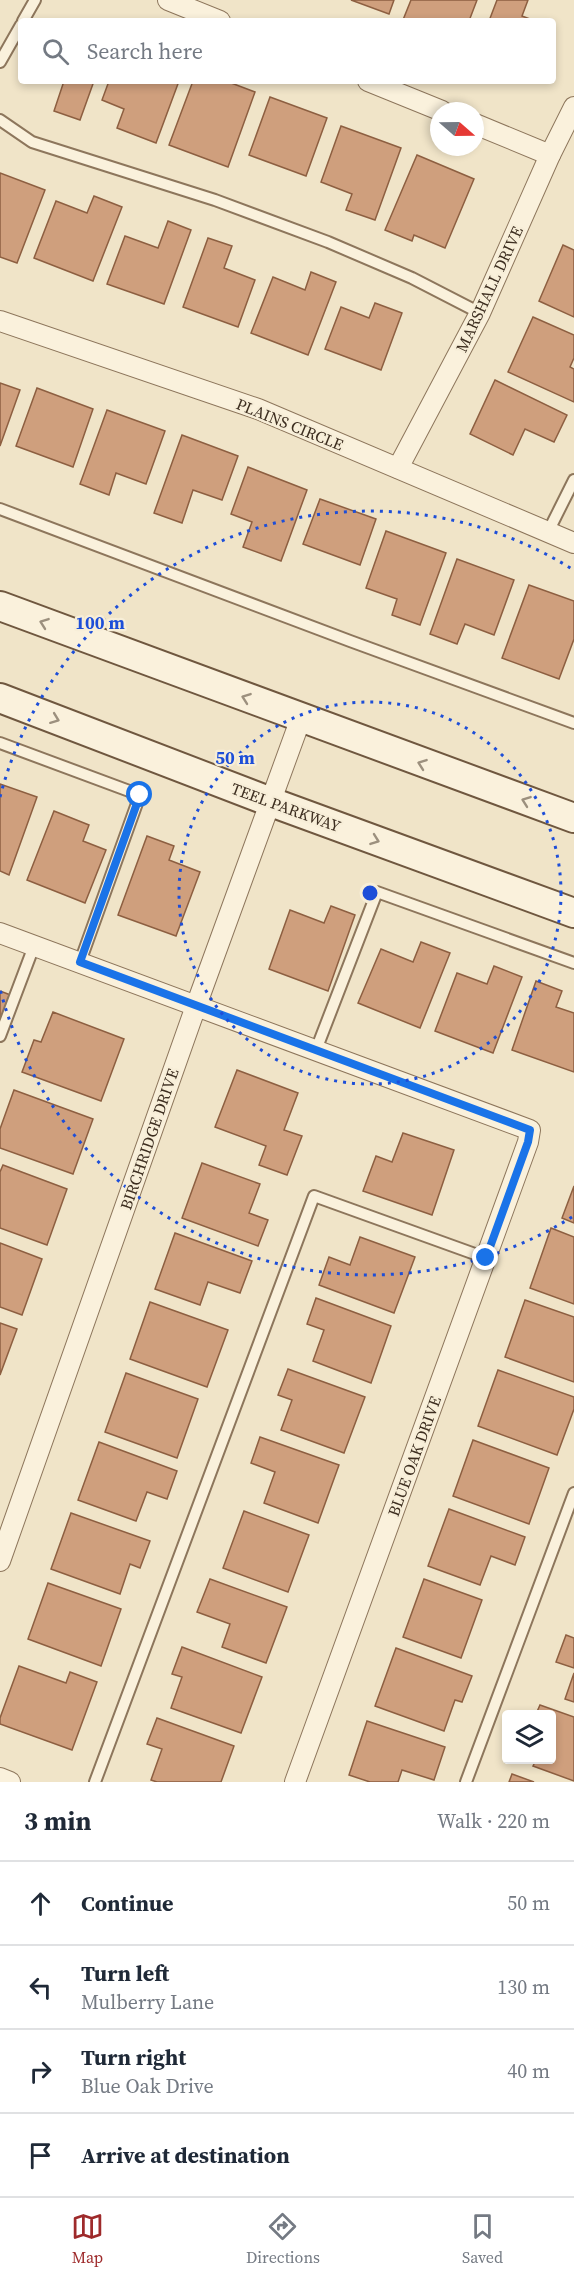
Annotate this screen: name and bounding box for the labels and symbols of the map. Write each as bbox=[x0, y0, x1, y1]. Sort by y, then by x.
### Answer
north arrow bbox=[430, 102, 484, 156]
street label: MARSHALL DRIVE bbox=[450, 222, 528, 356]
street label: PLAINS CIRCLE bbox=[233, 392, 347, 456]
text: 100 m bbox=[75, 610, 125, 635]
one-way arrow bbox=[39, 617, 50, 630]
one-way arrow bbox=[241, 693, 252, 705]
one-way arrow bbox=[48, 712, 59, 724]
text: 50 m bbox=[215, 745, 255, 770]
one-way arrow bbox=[418, 758, 428, 771]
street label: TEEL PARKWAY bbox=[228, 777, 344, 837]
route start bbox=[126, 781, 152, 807]
one-way arrow bbox=[521, 795, 532, 808]
one-way arrow bbox=[368, 833, 379, 845]
centre of rings bbox=[360, 883, 380, 903]
street label: BIRCHRIDGE DRIVE bbox=[114, 1065, 184, 1213]
route end bbox=[472, 1244, 498, 1270]
street label: BLUE OAK DRIVE bbox=[382, 1393, 446, 1519]

